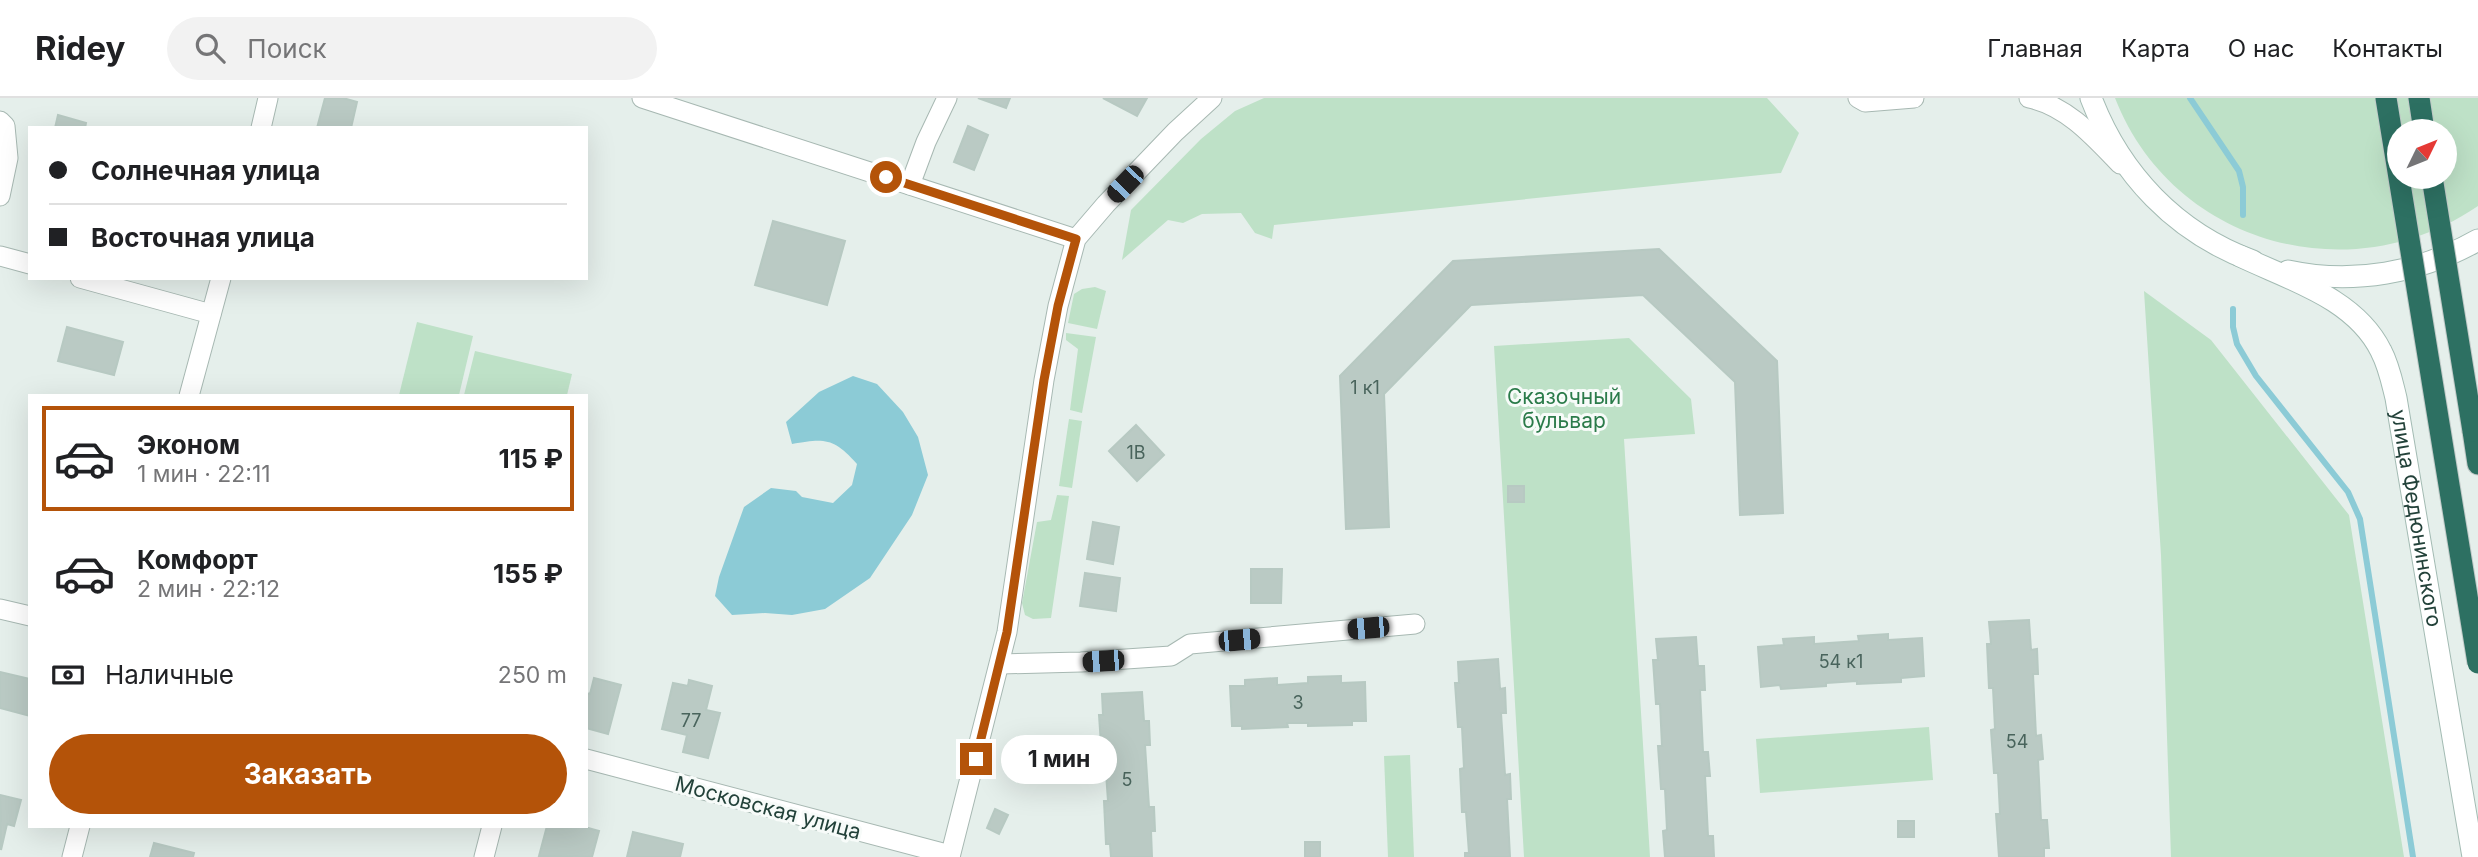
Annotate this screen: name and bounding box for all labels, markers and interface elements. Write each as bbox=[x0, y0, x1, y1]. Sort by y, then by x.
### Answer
search box bbox=[167, 17, 657, 80]
text: Ridey bbox=[35, 28, 125, 68]
icon: search bbox=[191, 29, 229, 67]
text: Поиск bbox=[247, 33, 327, 64]
text: Главная bbox=[1987, 34, 2083, 63]
text: Карта bbox=[2121, 34, 2190, 63]
text: О нас bbox=[2228, 34, 2294, 63]
text: Контакты bbox=[2332, 34, 2443, 63]
north arrow bbox=[2387, 119, 2457, 189]
map controls bbox=[2387, 119, 2457, 189]
text: Солнечная улица bbox=[91, 155, 320, 186]
route start bbox=[870, 161, 902, 193]
car bbox=[1103, 162, 1148, 206]
text: Восточная улица bbox=[91, 222, 315, 253]
house number: 1 к1 bbox=[1350, 377, 1380, 398]
park label: Сказочный бульвар bbox=[1507, 384, 1621, 433]
street label: улица Федюнинского bbox=[2386, 407, 2447, 629]
icon: car bbox=[53, 427, 116, 490]
text: Эконом bbox=[137, 429, 240, 460]
house number: 1В bbox=[1126, 442, 1146, 463]
text: 115 ₽ bbox=[499, 443, 563, 474]
text: 1 мин · 22:11 bbox=[137, 460, 271, 488]
icon: car bbox=[53, 542, 116, 605]
text: Комфорт bbox=[137, 544, 258, 575]
text: 155 ₽ bbox=[493, 558, 563, 589]
text: 2 мин · 22:12 bbox=[137, 575, 280, 603]
car bbox=[1347, 616, 1390, 640]
car bbox=[1218, 628, 1261, 652]
car bbox=[1082, 649, 1125, 673]
house number: 54 к1 bbox=[1819, 651, 1863, 672]
icon: cash bbox=[49, 656, 87, 694]
text: Наличные bbox=[105, 659, 234, 690]
text: 250 m bbox=[498, 661, 567, 689]
house number: 3 bbox=[1292, 692, 1304, 713]
house number: 77 bbox=[681, 710, 701, 731]
house number: 54 bbox=[2006, 731, 2028, 752]
button: Заказать bbox=[49, 734, 567, 814]
callout: 1 мин bbox=[1000, 734, 1116, 784]
route end bbox=[960, 743, 992, 775]
text: 1 мин bbox=[1028, 745, 1090, 773]
house number: 5 bbox=[1122, 769, 1132, 790]
street label: Московская улица bbox=[672, 771, 864, 844]

